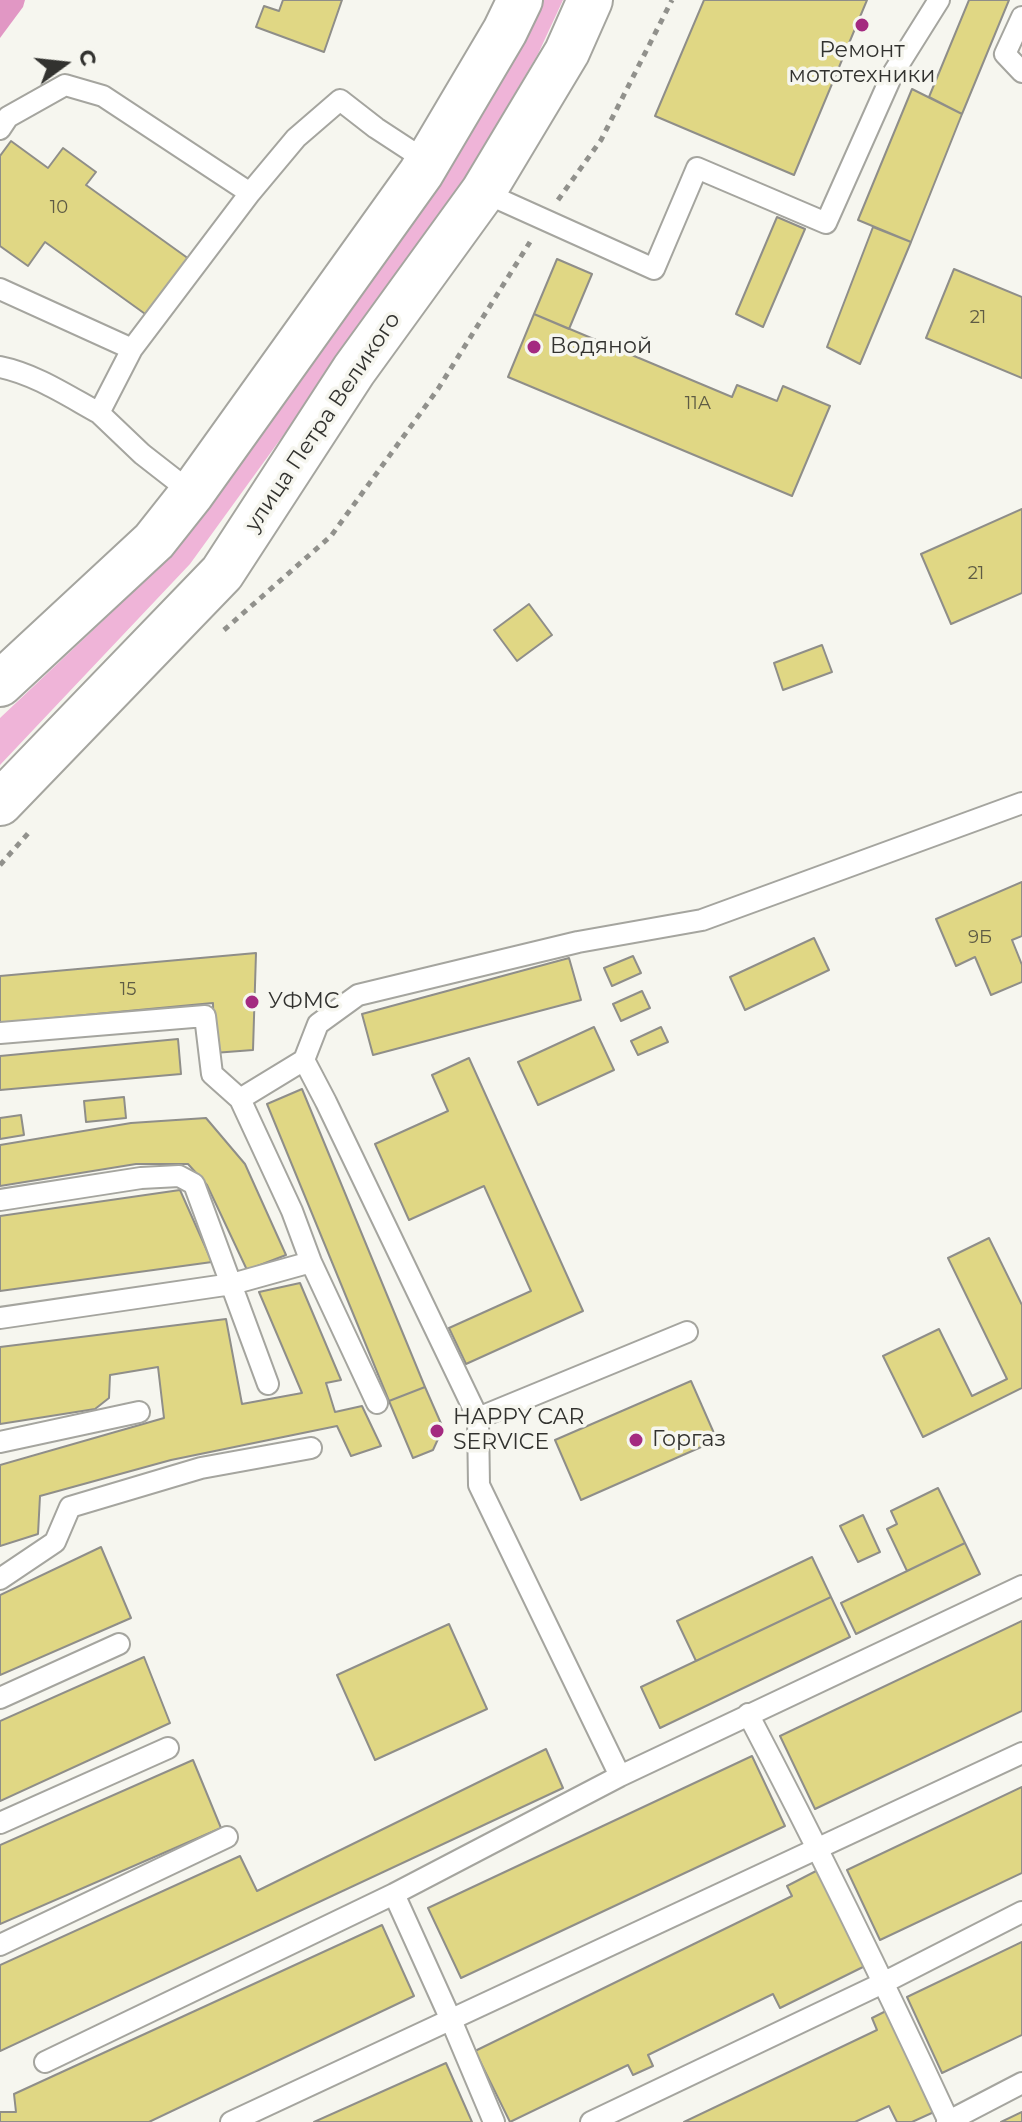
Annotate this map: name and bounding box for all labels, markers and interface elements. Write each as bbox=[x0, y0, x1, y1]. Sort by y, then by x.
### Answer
marker: Ремонт мототехники bbox=[853, 16, 871, 34]
north arrow bbox=[24, 24, 104, 104]
place label: Ремонт мототехники bbox=[789, 38, 935, 90]
text: С bbox=[73, 46, 103, 69]
house number: 10 bbox=[50, 197, 68, 219]
street label: улица Петра Великого bbox=[240, 307, 406, 537]
house number: 21 bbox=[970, 307, 986, 329]
place label: Водяной bbox=[550, 334, 652, 360]
marker: Водяной bbox=[525, 338, 543, 356]
house number: 11А bbox=[685, 393, 711, 415]
house number: 21 bbox=[968, 563, 984, 585]
house number: 9Б bbox=[968, 927, 992, 949]
house number: 15 bbox=[120, 979, 136, 1001]
place label: УФМС bbox=[268, 989, 340, 1015]
marker: УФМС bbox=[243, 993, 261, 1011]
place label: HAPPY CAR SERVICE bbox=[453, 1405, 584, 1456]
marker: HAPPY CAR SERVICE bbox=[428, 1422, 446, 1440]
place label: Горгаз bbox=[652, 1427, 726, 1453]
marker: Горгаз bbox=[627, 1431, 645, 1449]

